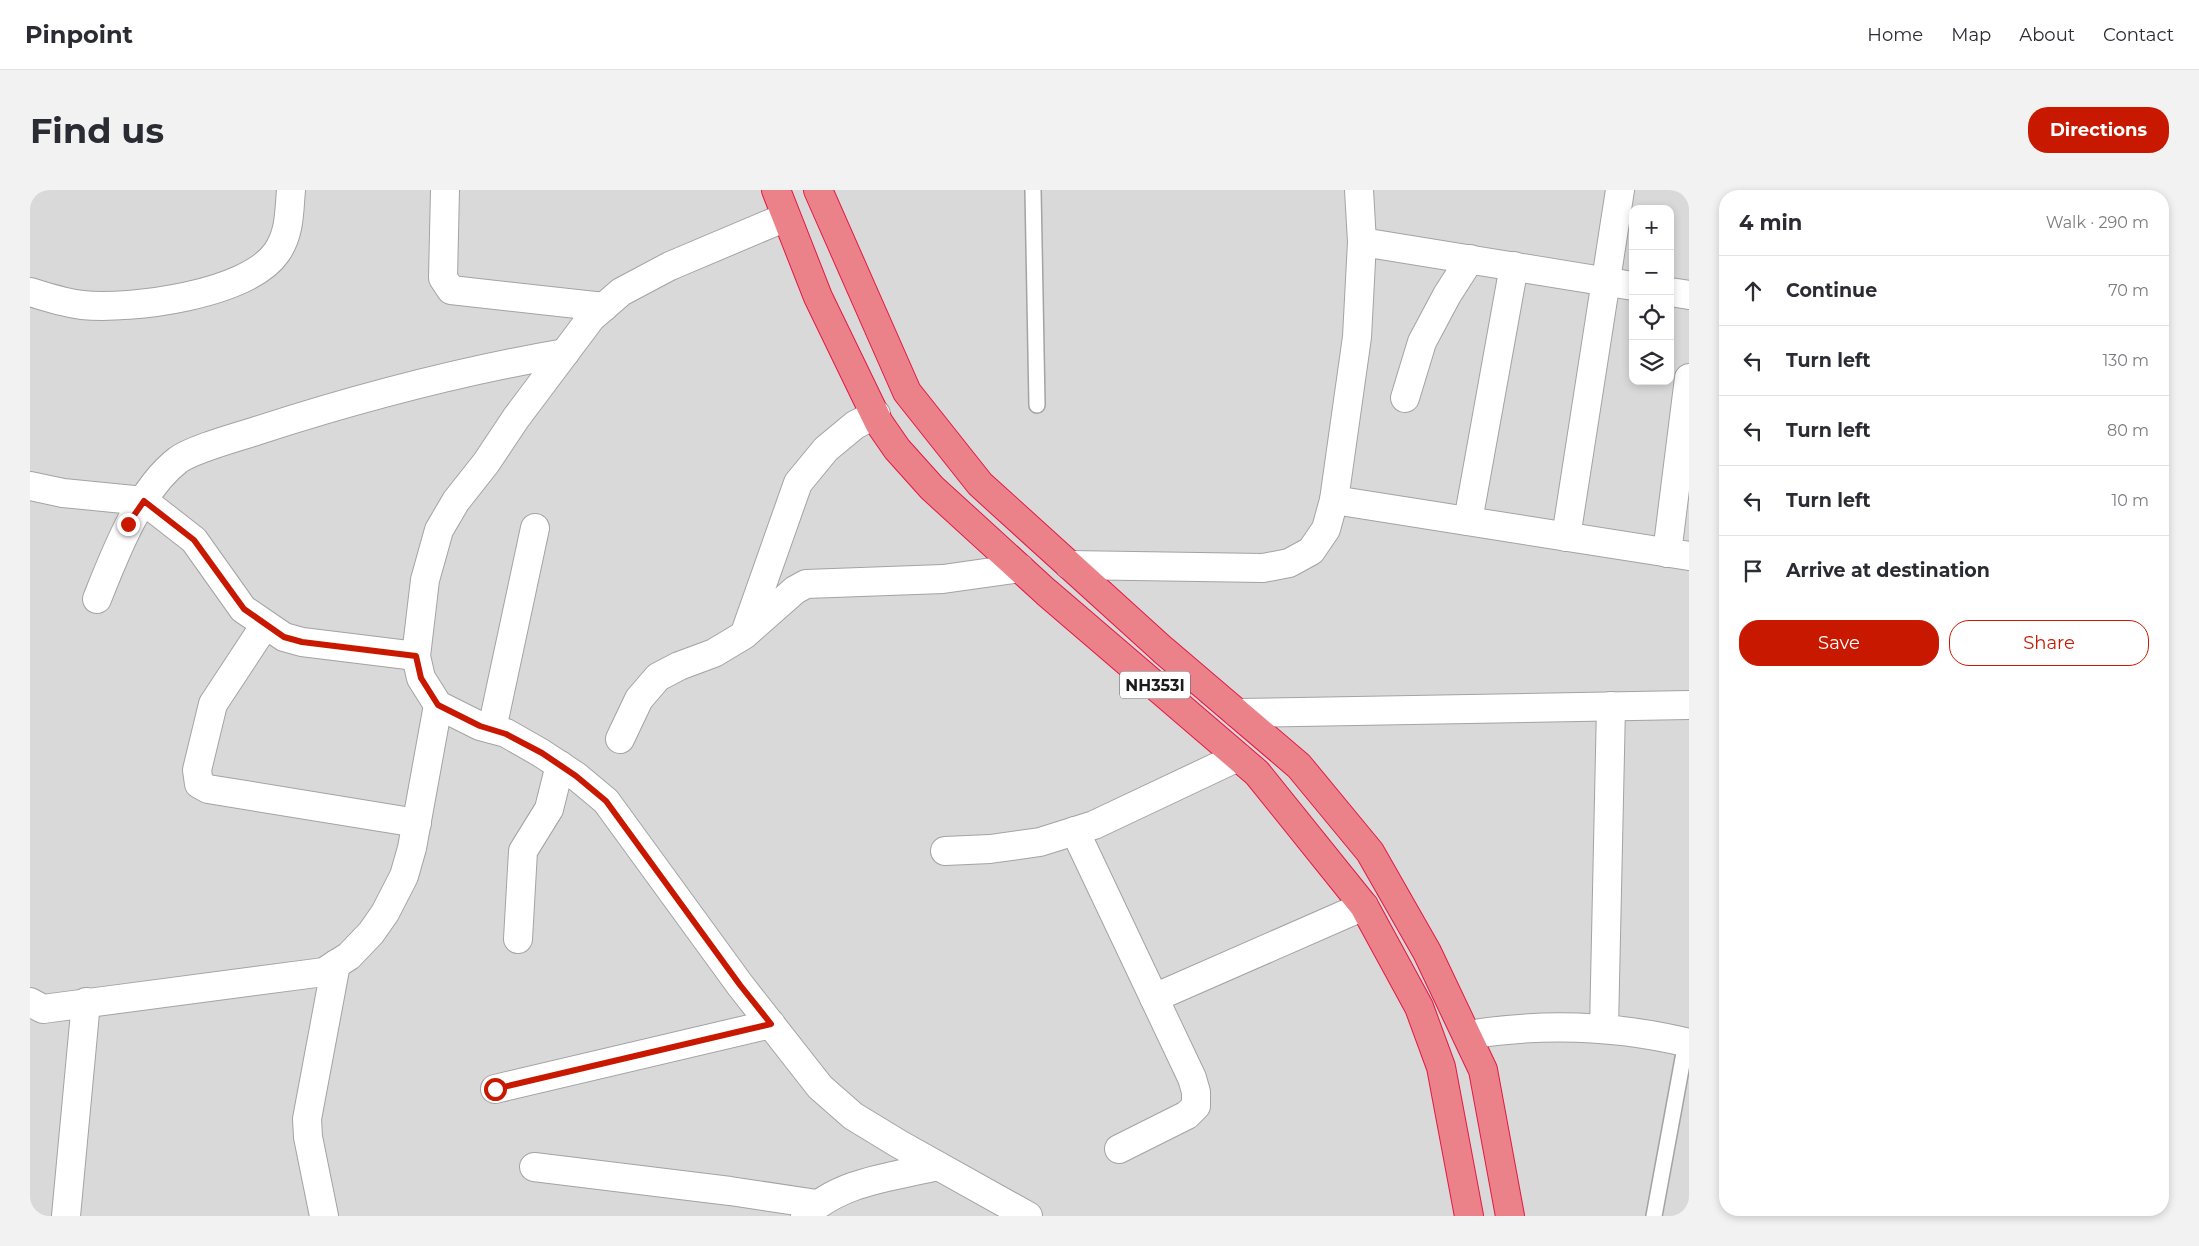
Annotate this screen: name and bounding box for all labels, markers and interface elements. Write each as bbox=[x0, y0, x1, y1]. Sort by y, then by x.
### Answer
text: Pinpoint bbox=[25, 20, 133, 49]
text: Home bbox=[1867, 24, 1923, 46]
text: Map bbox=[1951, 24, 1991, 46]
text: About bbox=[2019, 24, 2075, 46]
text: Contact bbox=[2103, 24, 2174, 46]
button: Directions bbox=[2028, 107, 2169, 153]
text: Find us bbox=[30, 109, 164, 152]
map controls bbox=[1629, 205, 1674, 385]
button: + bbox=[1629, 205, 1674, 250]
text: 4 min bbox=[1739, 210, 1802, 235]
text: Walk · 290 m bbox=[2046, 213, 2149, 232]
button: − bbox=[1629, 250, 1674, 295]
icon: ahead bbox=[1739, 277, 1767, 305]
text: Continue bbox=[1786, 279, 1877, 302]
text: 70 m bbox=[2108, 281, 2149, 300]
button: locate bbox=[1629, 295, 1674, 340]
button: layers bbox=[1629, 340, 1674, 385]
icon: left bbox=[1739, 347, 1767, 375]
text: Turn left bbox=[1786, 349, 1871, 372]
text: 130 m bbox=[2102, 351, 2149, 370]
icon: left bbox=[1739, 417, 1767, 445]
text: Turn left bbox=[1786, 419, 1871, 442]
text: 80 m bbox=[2107, 421, 2149, 440]
icon: left bbox=[1739, 487, 1767, 515]
text: Turn left bbox=[1786, 489, 1871, 512]
text: 10 m bbox=[2111, 491, 2149, 510]
route end bbox=[117, 513, 140, 536]
icon: arrive bbox=[1739, 557, 1767, 585]
text: Arrive at destination bbox=[1786, 559, 1990, 582]
button: Save bbox=[1739, 620, 1939, 666]
button: Share bbox=[1949, 620, 2149, 666]
road number: NH353I bbox=[1120, 672, 1190, 698]
route start bbox=[484, 1078, 507, 1101]

